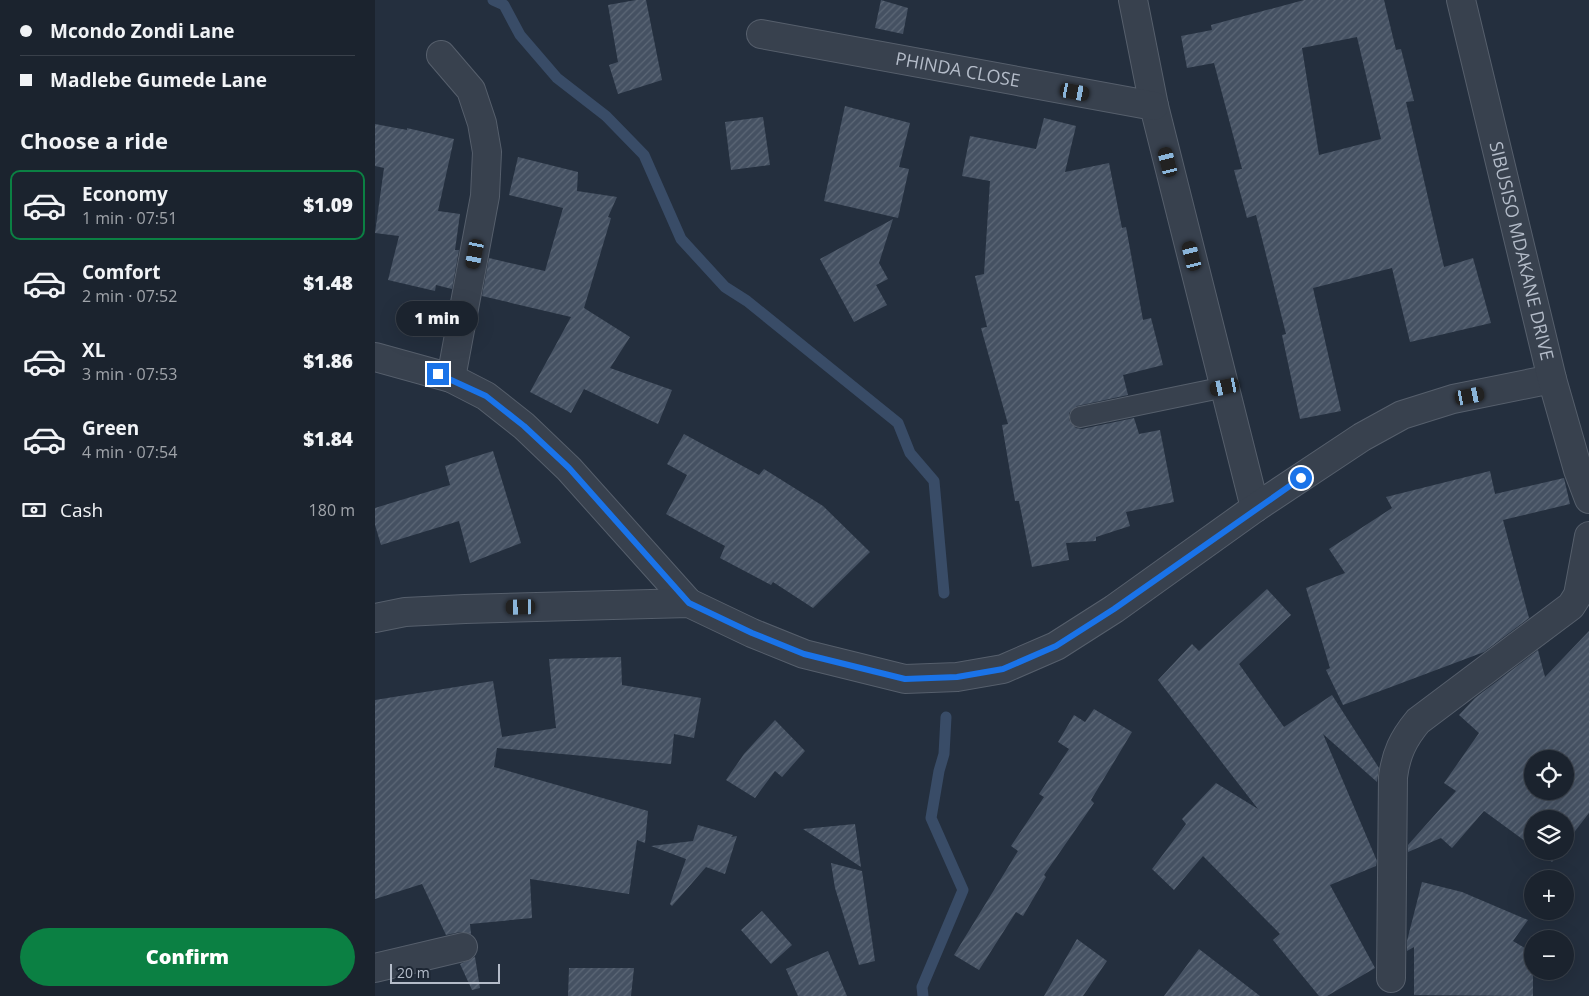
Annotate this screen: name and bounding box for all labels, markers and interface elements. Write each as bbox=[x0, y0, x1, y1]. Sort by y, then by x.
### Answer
text: Mcondo Zondi Lane bbox=[50, 18, 235, 44]
street label: PHINDA CLOSE bbox=[894, 46, 1022, 92]
text: Madlebe Gumede Lane bbox=[50, 67, 267, 93]
car bbox=[1058, 82, 1091, 102]
text: Choose a ride bbox=[20, 125, 168, 155]
street label: SIBUSISO MDAKANE DRIVE bbox=[1484, 139, 1560, 363]
car bbox=[1157, 146, 1178, 178]
text: Economy bbox=[82, 181, 168, 207]
icon: car bbox=[22, 183, 67, 228]
text: $1.09 bbox=[303, 192, 353, 218]
text: 1 min · 07:51 bbox=[82, 207, 177, 229]
car bbox=[464, 238, 485, 270]
car bbox=[1181, 240, 1202, 272]
text: Comfort bbox=[82, 259, 161, 285]
icon: car bbox=[22, 261, 67, 306]
text: $1.48 bbox=[303, 270, 353, 296]
text: 2 min · 07:52 bbox=[82, 285, 177, 307]
callout: 1 min bbox=[397, 302, 479, 336]
text: 1 min bbox=[414, 307, 460, 329]
text: XL bbox=[82, 337, 105, 363]
icon: car bbox=[22, 339, 67, 384]
text: $1.86 bbox=[303, 348, 353, 374]
text: 3 min · 07:53 bbox=[82, 363, 177, 385]
route end bbox=[427, 363, 449, 385]
car bbox=[1208, 377, 1241, 397]
car bbox=[1453, 386, 1486, 406]
text: Green bbox=[82, 415, 139, 441]
icon: car bbox=[22, 417, 67, 462]
text: $1.84 bbox=[303, 426, 353, 452]
text: 4 min · 07:54 bbox=[82, 441, 177, 463]
route start bbox=[1290, 467, 1312, 489]
icon: cash bbox=[20, 496, 48, 524]
text: Cash bbox=[60, 497, 103, 523]
text: 180 m bbox=[309, 499, 355, 521]
car bbox=[505, 599, 536, 615]
map controls bbox=[1524, 750, 1574, 980]
button: locate bbox=[1524, 750, 1574, 800]
button: layers bbox=[1524, 810, 1574, 860]
button: + bbox=[1524, 870, 1574, 920]
button: Confirm bbox=[20, 928, 355, 986]
button: − bbox=[1524, 930, 1574, 980]
scale bar bbox=[390, 961, 500, 984]
text: 20 m bbox=[397, 963, 430, 982]

